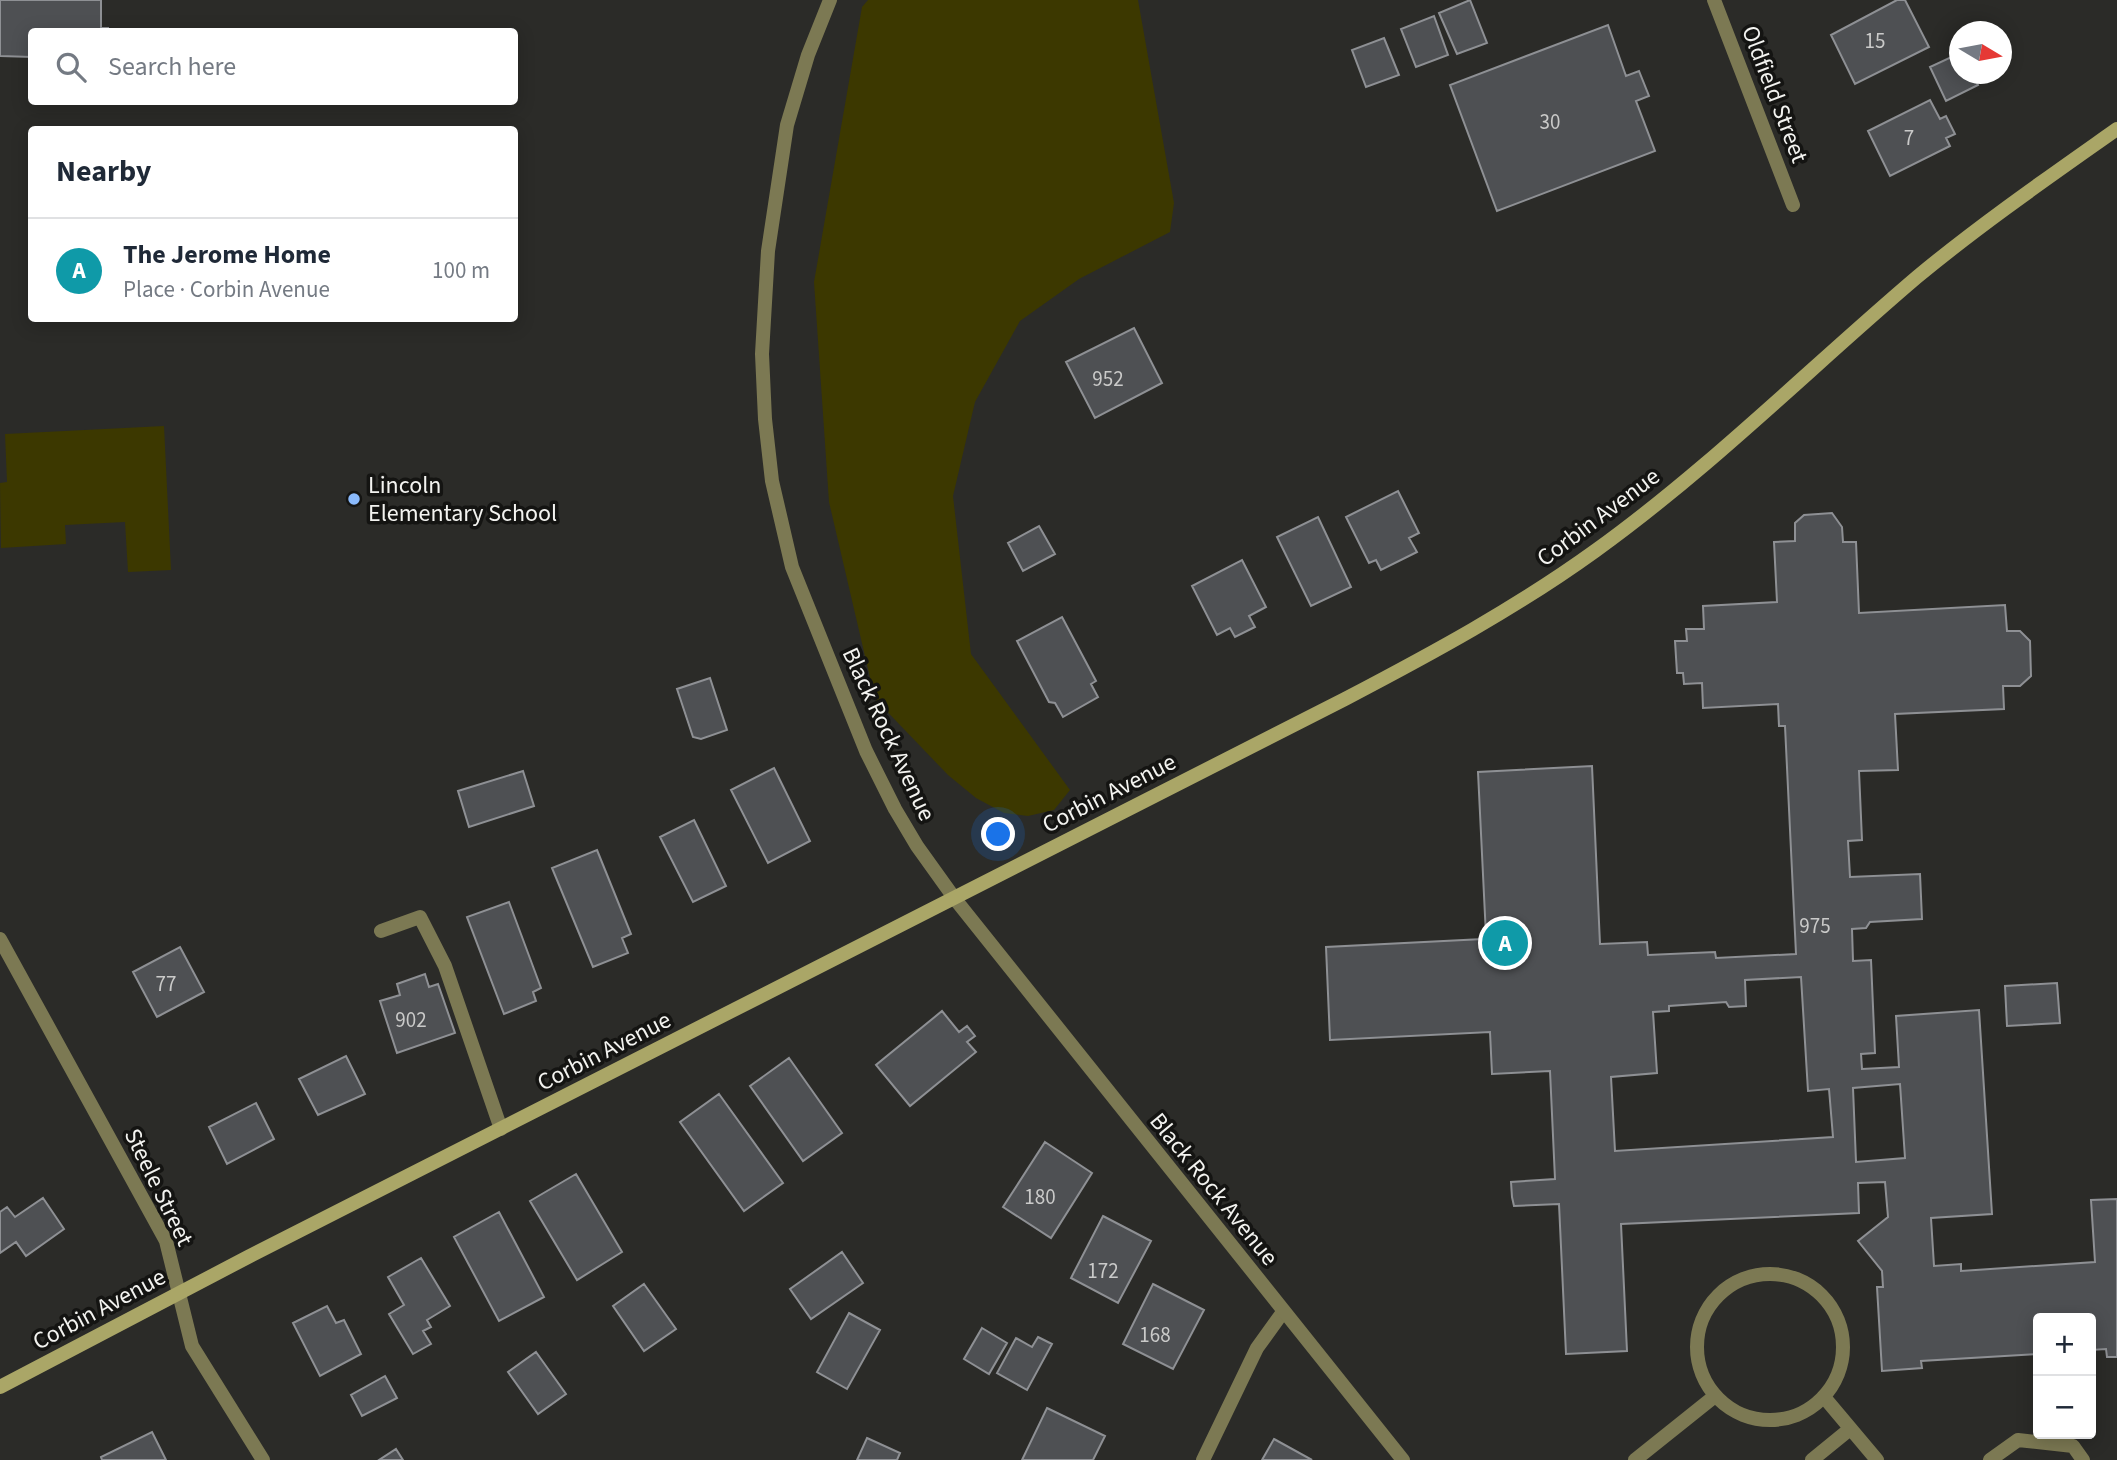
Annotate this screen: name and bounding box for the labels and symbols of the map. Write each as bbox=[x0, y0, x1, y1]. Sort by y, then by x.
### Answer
street label: Oldfield Street bbox=[1732, 20, 1817, 168]
north arrow bbox=[1949, 21, 2012, 84]
house number: 15 bbox=[1865, 26, 1885, 56]
house number: 30 bbox=[1540, 107, 1560, 137]
house number: 7 bbox=[1904, 123, 1914, 153]
house number: 952 bbox=[1092, 364, 1124, 394]
street label: Corbin Avenue bbox=[1529, 459, 1667, 575]
place label: Lincoln Elementary School bbox=[368, 468, 557, 531]
marker: Lincoln Elementary School bbox=[346, 491, 362, 507]
street label: Black Rock Avenue bbox=[833, 642, 944, 827]
street label: Corbin Avenue bbox=[1036, 745, 1182, 842]
your location bbox=[981, 817, 1015, 851]
house number: 975 bbox=[1799, 911, 1831, 941]
pin: A bbox=[1482, 917, 1528, 969]
house number: 77 bbox=[156, 969, 176, 999]
street label: Corbin Avenue bbox=[531, 1003, 677, 1100]
house number: 902 bbox=[395, 1005, 427, 1035]
street label: Black Rock Avenue bbox=[1141, 1105, 1286, 1273]
street label: Steele Street bbox=[115, 1123, 202, 1252]
house number: 180 bbox=[1024, 1182, 1056, 1212]
house number: 172 bbox=[1087, 1256, 1119, 1286]
street label: Corbin Avenue bbox=[27, 1260, 172, 1359]
house number: 168 bbox=[1139, 1320, 1171, 1350]

